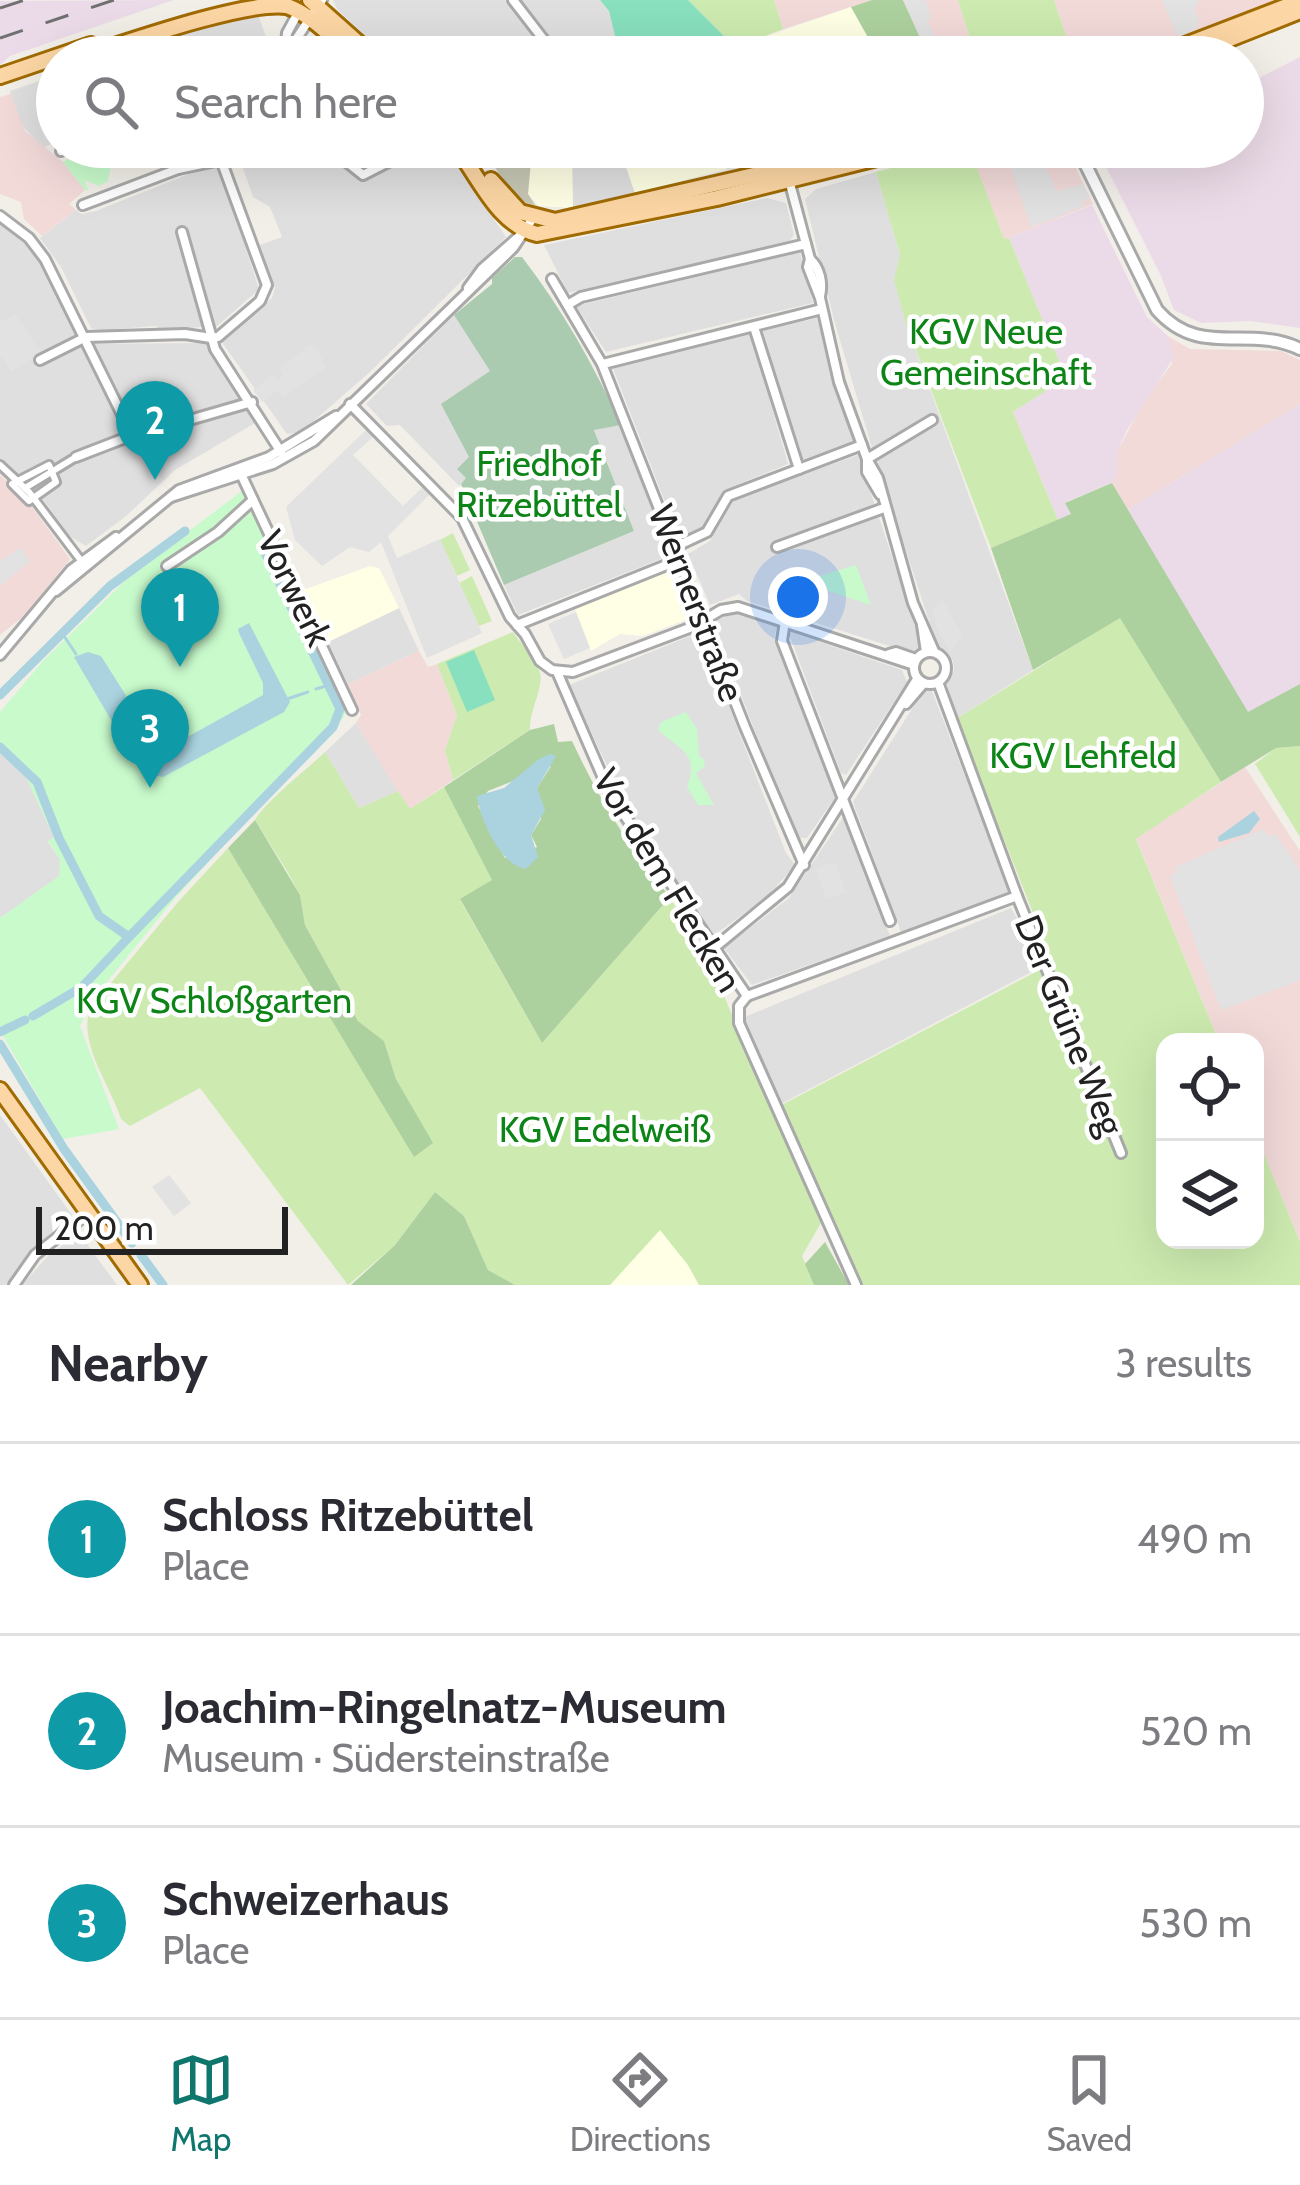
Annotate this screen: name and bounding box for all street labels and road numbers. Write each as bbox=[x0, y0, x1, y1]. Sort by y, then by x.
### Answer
street label: Wernerstraße bbox=[639, 499, 755, 707]
street label: Vorwerk bbox=[248, 523, 342, 654]
street label: Vor dem Flecken bbox=[584, 760, 752, 1000]
street label: Der Grüne Weg bbox=[1006, 908, 1135, 1143]

